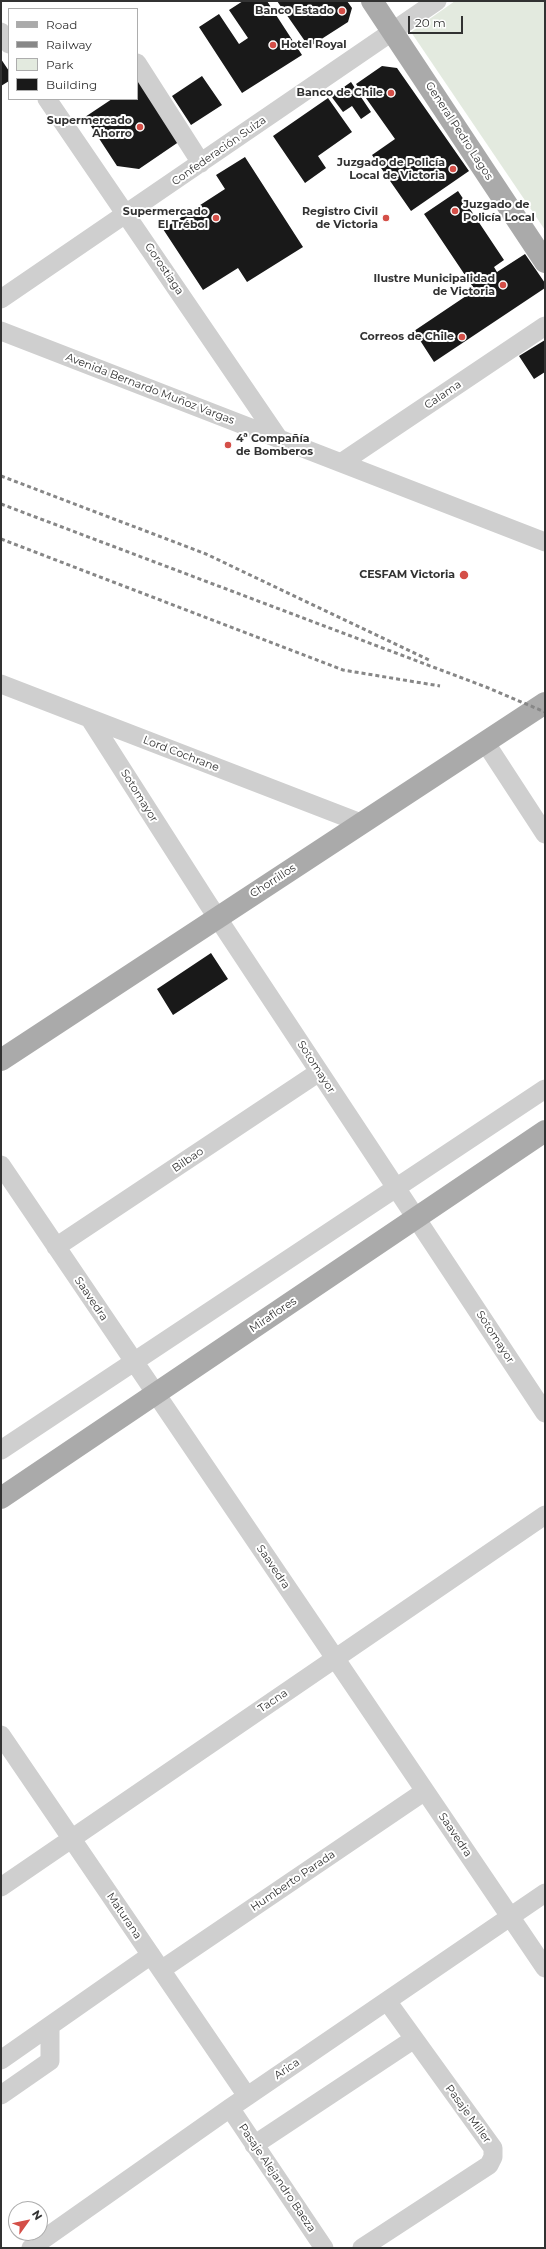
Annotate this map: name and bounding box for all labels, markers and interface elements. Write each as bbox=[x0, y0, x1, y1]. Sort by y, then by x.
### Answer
place label: Banco Estado bbox=[255, 4, 334, 18]
marker: Banco Estado bbox=[337, 6, 347, 16]
legend bbox=[8, 8, 138, 100]
scale bar bbox=[410, 8, 465, 34]
text: 20 m bbox=[415, 15, 446, 30]
text: Road bbox=[46, 17, 77, 32]
text: Railway bbox=[46, 37, 92, 52]
place label: Hotel Royal bbox=[281, 38, 347, 52]
marker: Hotel Royal bbox=[268, 40, 278, 50]
text: Park bbox=[46, 57, 73, 72]
text: Building bbox=[46, 77, 97, 92]
street label: General Pedro Lagos bbox=[422, 80, 496, 182]
place label: Banco de Chile bbox=[297, 86, 383, 100]
marker: Banco de Chile bbox=[386, 88, 396, 98]
street label: Confederación Suiza bbox=[169, 113, 269, 189]
place label: Supermercado Ahorro bbox=[47, 114, 132, 140]
marker: Supermercado Ahorro bbox=[135, 122, 145, 132]
place label: Juzgado de Policía Local de Victoria bbox=[337, 156, 445, 182]
marker: Juzgado de Policía Local de Victoria bbox=[448, 164, 458, 174]
place label: Juzgado de Policía Local bbox=[463, 198, 535, 224]
place label: Supermercado El Trébol bbox=[123, 205, 208, 231]
place label: Registro Civil de Victoria bbox=[302, 205, 378, 231]
marker: Juzgado de Policía Local bbox=[450, 206, 460, 216]
marker: Supermercado El Trébol bbox=[211, 213, 221, 223]
marker: Registro Civil de Victoria bbox=[381, 213, 391, 223]
street label: Gorostiaga bbox=[142, 240, 186, 298]
place label: Ilustre Municipalidad de Victoria bbox=[373, 272, 495, 298]
marker: Ilustre Municipalidad de Victoria bbox=[498, 280, 508, 290]
place label: Correos de Chile bbox=[360, 330, 454, 344]
marker: Correos de Chile bbox=[457, 332, 467, 342]
street label: Avenida Bernardo Muñoz Vargas bbox=[64, 351, 236, 427]
street label: Calama bbox=[422, 378, 464, 412]
place label: 4ª Compañía de Bomberos bbox=[236, 432, 313, 458]
marker: 4ª Compañía de Bomberos bbox=[223, 440, 233, 450]
place label: CESFAM Victoria bbox=[359, 568, 455, 582]
marker: CESFAM Victoria bbox=[458, 569, 470, 581]
street label: Lord Cochrane bbox=[141, 733, 221, 775]
street label: Sotomayor bbox=[118, 767, 160, 825]
street label: Chorrillos bbox=[248, 861, 298, 901]
street label: Sotomayor bbox=[294, 1038, 338, 1096]
street label: Bilbao bbox=[170, 1145, 206, 1175]
street label: Saavedra bbox=[72, 1275, 110, 1323]
street label: Miraflores bbox=[247, 1294, 299, 1336]
street label: Sotomayor bbox=[473, 1308, 517, 1366]
street label: Saavedra bbox=[254, 1543, 292, 1591]
street label: Tacna bbox=[256, 1686, 290, 1716]
street label: Saavedra bbox=[436, 1811, 474, 1859]
street label: Humberto Parada bbox=[248, 1848, 338, 1914]
street label: Maturana bbox=[104, 1890, 144, 1942]
street label: Arica bbox=[272, 2056, 302, 2082]
street label: Pasaje Miller bbox=[442, 2082, 494, 2146]
street label: Pasaje Alejandro Baeza bbox=[236, 2121, 318, 2235]
north arrow bbox=[8, 2201, 48, 2241]
text: N bbox=[29, 2207, 46, 2223]

